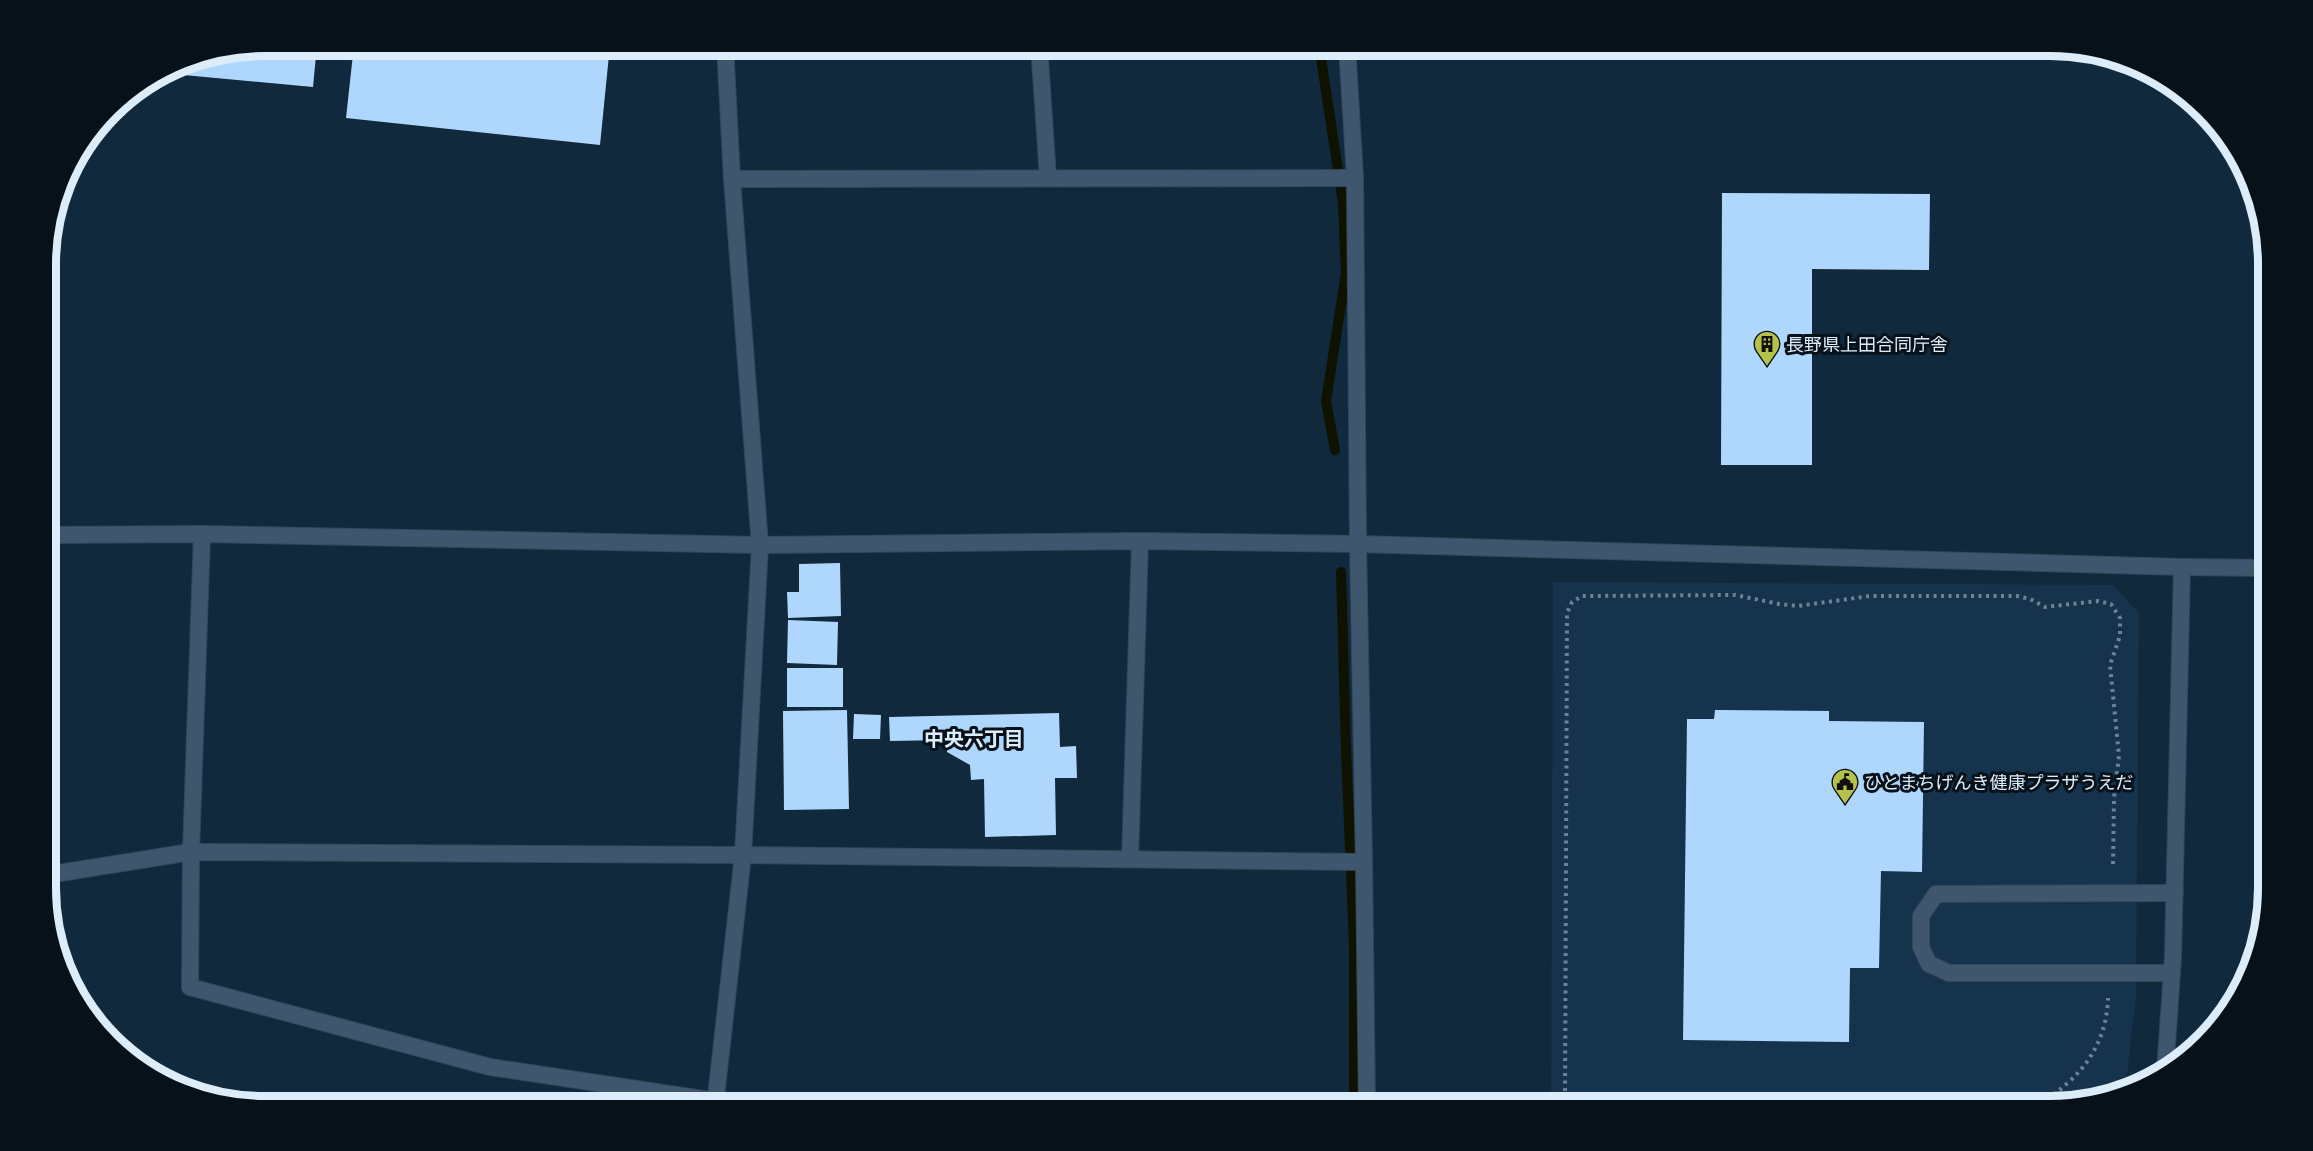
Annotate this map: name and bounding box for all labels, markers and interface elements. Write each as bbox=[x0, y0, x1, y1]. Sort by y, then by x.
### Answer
building icon: 長野県上田合同庁舎 bbox=[1752, 329, 1782, 367]
place label: 長野県上田合同庁舎 bbox=[1786, 332, 1948, 357]
district label: 中央六丁目 bbox=[924, 725, 1024, 753]
public building icon: ひとまちげんき健康プラザうえだ bbox=[1830, 767, 1860, 805]
place label: ひとまちげんき健康プラザうえだ bbox=[1864, 770, 2133, 795]

